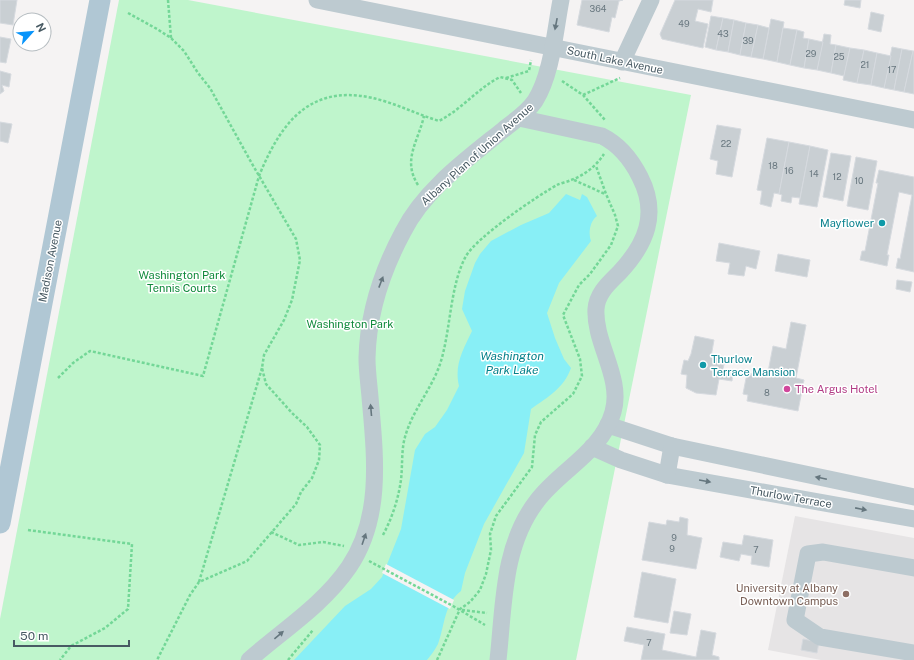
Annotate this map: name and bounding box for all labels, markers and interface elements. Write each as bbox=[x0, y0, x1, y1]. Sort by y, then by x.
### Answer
house number: 364 bbox=[590, 3, 607, 14]
north arrow bbox=[12, 12, 52, 52]
one-way arrow bbox=[553, 17, 559, 30]
house number: 49 bbox=[678, 18, 690, 29]
text: N bbox=[34, 21, 48, 34]
house number: 43 bbox=[717, 28, 729, 39]
house number: 39 bbox=[742, 35, 754, 46]
street label: South Lake Avenue bbox=[566, 44, 664, 76]
house number: 29 bbox=[806, 48, 817, 59]
house number: 25 bbox=[833, 51, 845, 62]
house number: 21 bbox=[860, 59, 870, 70]
house number: 17 bbox=[887, 64, 897, 75]
street label: Albany Plan of Union Avenue bbox=[419, 101, 535, 207]
house number: 22 bbox=[721, 138, 731, 149]
house number: 18 bbox=[768, 160, 778, 171]
house number: 16 bbox=[784, 165, 794, 176]
house number: 14 bbox=[809, 168, 819, 179]
house number: 12 bbox=[832, 171, 842, 182]
house number: 10 bbox=[854, 175, 864, 186]
place label: Mayflower bbox=[820, 217, 874, 229]
marker: Mayflower bbox=[877, 218, 887, 228]
street label: Madison Avenue bbox=[36, 219, 64, 303]
park label: Washington Park Tennis Courts bbox=[139, 269, 225, 294]
one-way arrow bbox=[379, 275, 385, 287]
park label: Washington Park bbox=[307, 318, 393, 330]
water label: Washington Park Lake bbox=[480, 349, 544, 377]
place label: Thurlow Terrace Mansion bbox=[711, 353, 795, 378]
marker: Thurlow Terrace Mansion bbox=[698, 360, 708, 370]
place label: The Argus Hotel bbox=[795, 383, 878, 395]
marker: The Argus Hotel bbox=[782, 384, 792, 394]
house number: 8 bbox=[764, 387, 770, 398]
one-way arrow bbox=[368, 404, 375, 416]
one-way arrow bbox=[815, 474, 827, 480]
one-way arrow bbox=[699, 479, 711, 485]
street label: Thurlow Terrace bbox=[749, 484, 833, 510]
one-way arrow bbox=[855, 507, 867, 513]
one-way arrow bbox=[361, 532, 367, 544]
house number: 9 bbox=[671, 532, 677, 543]
house number: 9 bbox=[669, 543, 675, 554]
house number: 7 bbox=[753, 544, 759, 555]
place label: University at Albany Downtown Campus bbox=[736, 582, 838, 607]
marker: University at Albany Downtown Campus bbox=[841, 589, 851, 599]
scale bar bbox=[14, 622, 129, 648]
text: 50 m bbox=[20, 629, 48, 643]
one-way arrow bbox=[274, 631, 285, 639]
house number: 7 bbox=[646, 637, 652, 648]

